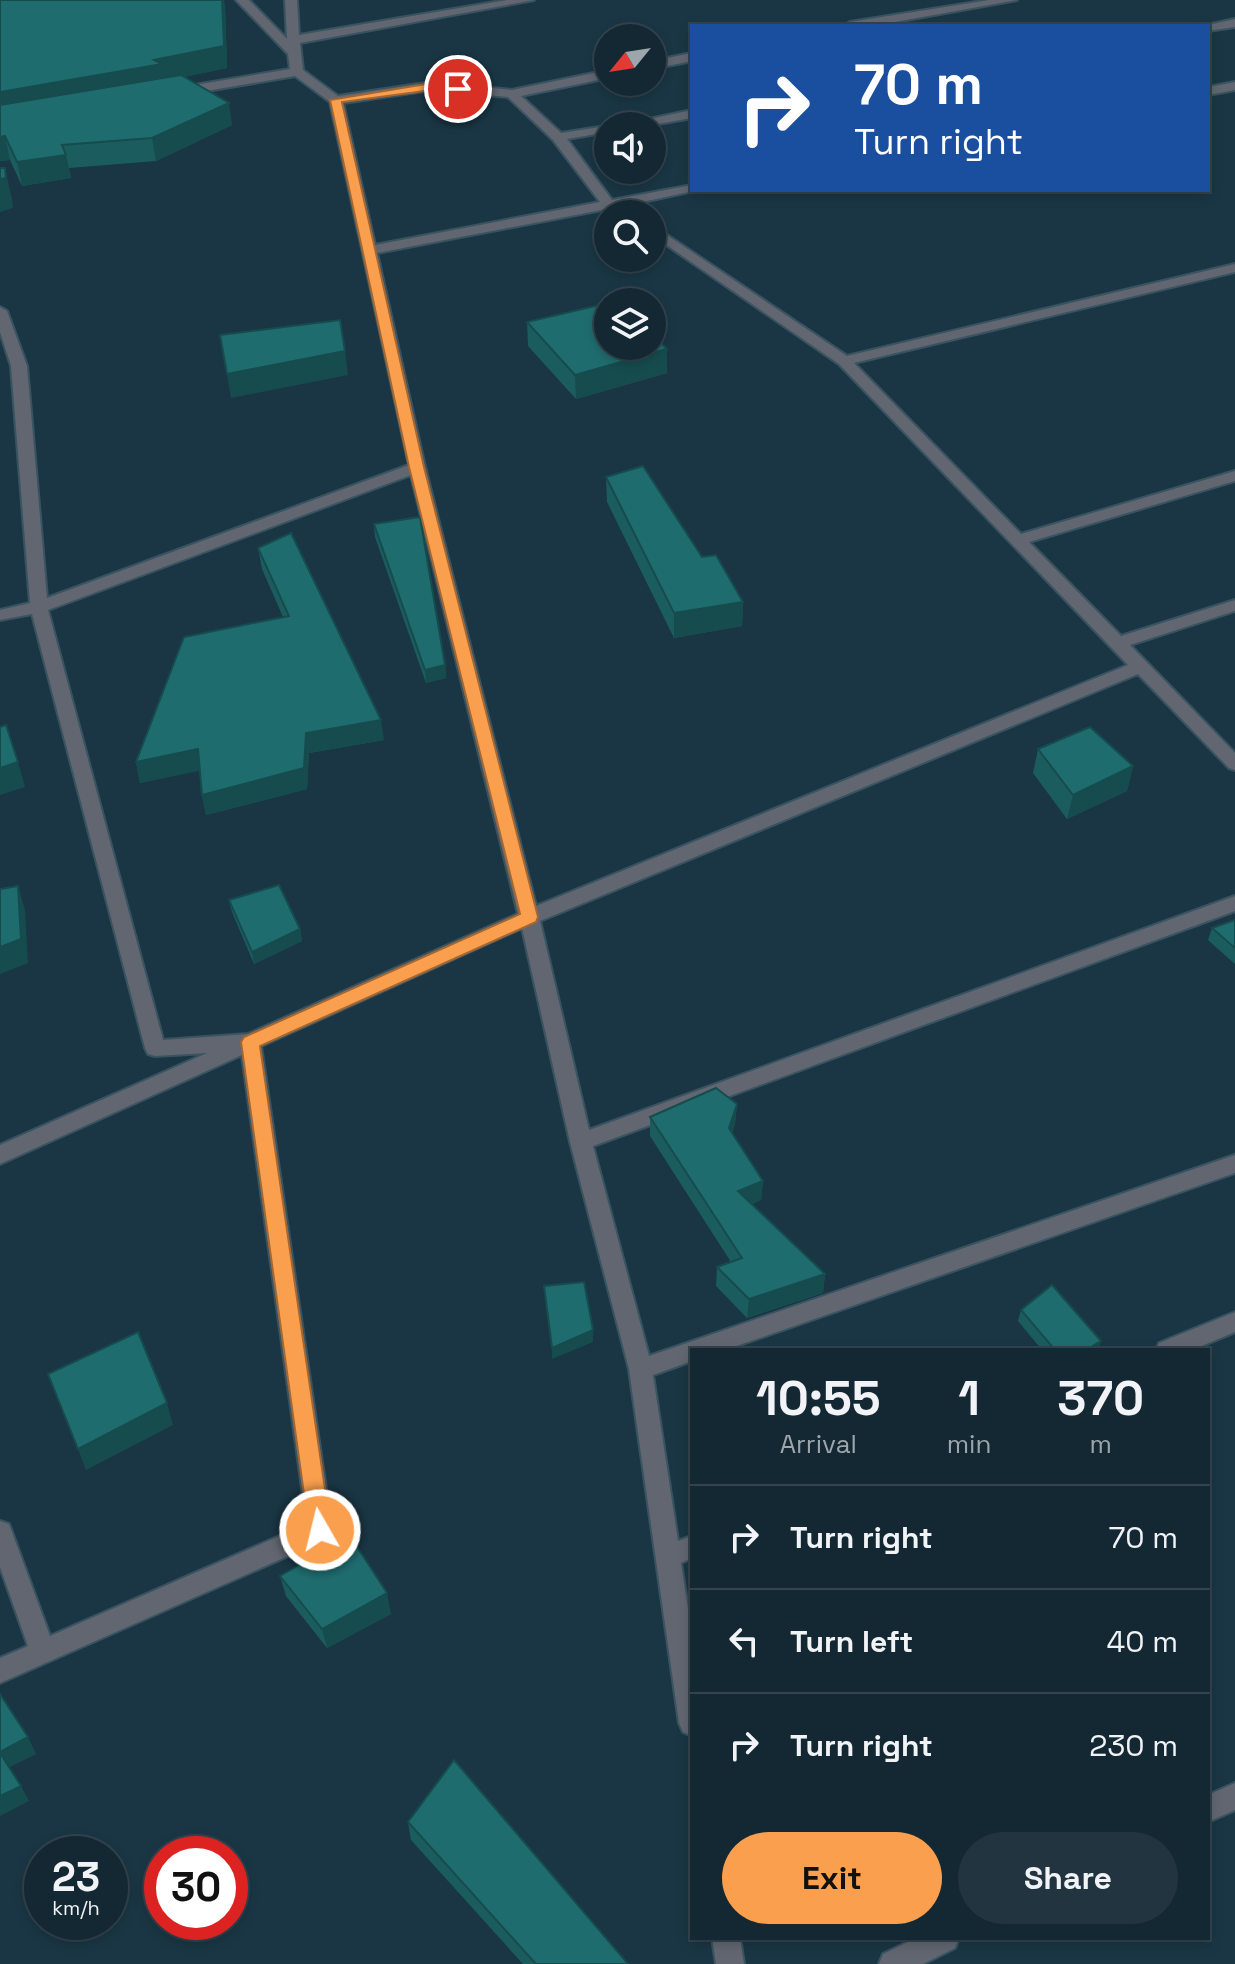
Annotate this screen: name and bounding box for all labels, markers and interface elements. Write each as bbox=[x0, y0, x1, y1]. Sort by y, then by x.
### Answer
north arrow bbox=[594, 24, 666, 96]
map controls bbox=[594, 24, 666, 360]
text: 70 m bbox=[854, 49, 983, 120]
pin bbox=[424, 55, 492, 123]
icon: right bbox=[722, 56, 826, 160]
icon: arrive bbox=[436, 67, 480, 111]
button: sound bbox=[594, 112, 666, 184]
text: Turn right bbox=[854, 119, 1023, 165]
button: search bbox=[594, 200, 666, 272]
button: layers bbox=[594, 288, 666, 360]
text: 10:55 bbox=[756, 1368, 881, 1429]
text: 1 bbox=[958, 1368, 980, 1429]
text: 370 bbox=[1057, 1368, 1144, 1429]
text: Arrival bbox=[780, 1427, 857, 1461]
text: min bbox=[947, 1427, 991, 1461]
text: m bbox=[1089, 1427, 1112, 1461]
position arrow bbox=[278, 1488, 362, 1572]
icon: right bbox=[722, 1515, 766, 1559]
text: Turn right bbox=[790, 1518, 933, 1557]
text: 70 m bbox=[1109, 1518, 1178, 1557]
icon: left bbox=[722, 1619, 766, 1663]
text: Turn left bbox=[790, 1622, 913, 1661]
text: 40 m bbox=[1107, 1622, 1178, 1661]
icon: right bbox=[722, 1723, 766, 1767]
text: Turn right bbox=[790, 1726, 933, 1765]
text: 230 m bbox=[1089, 1726, 1178, 1765]
button: Exit bbox=[722, 1832, 942, 1924]
button: Share bbox=[958, 1832, 1178, 1924]
speed limit sign: 30 bbox=[144, 1836, 248, 1940]
text: 23 bbox=[52, 1852, 100, 1903]
text: km/h bbox=[52, 1895, 100, 1921]

